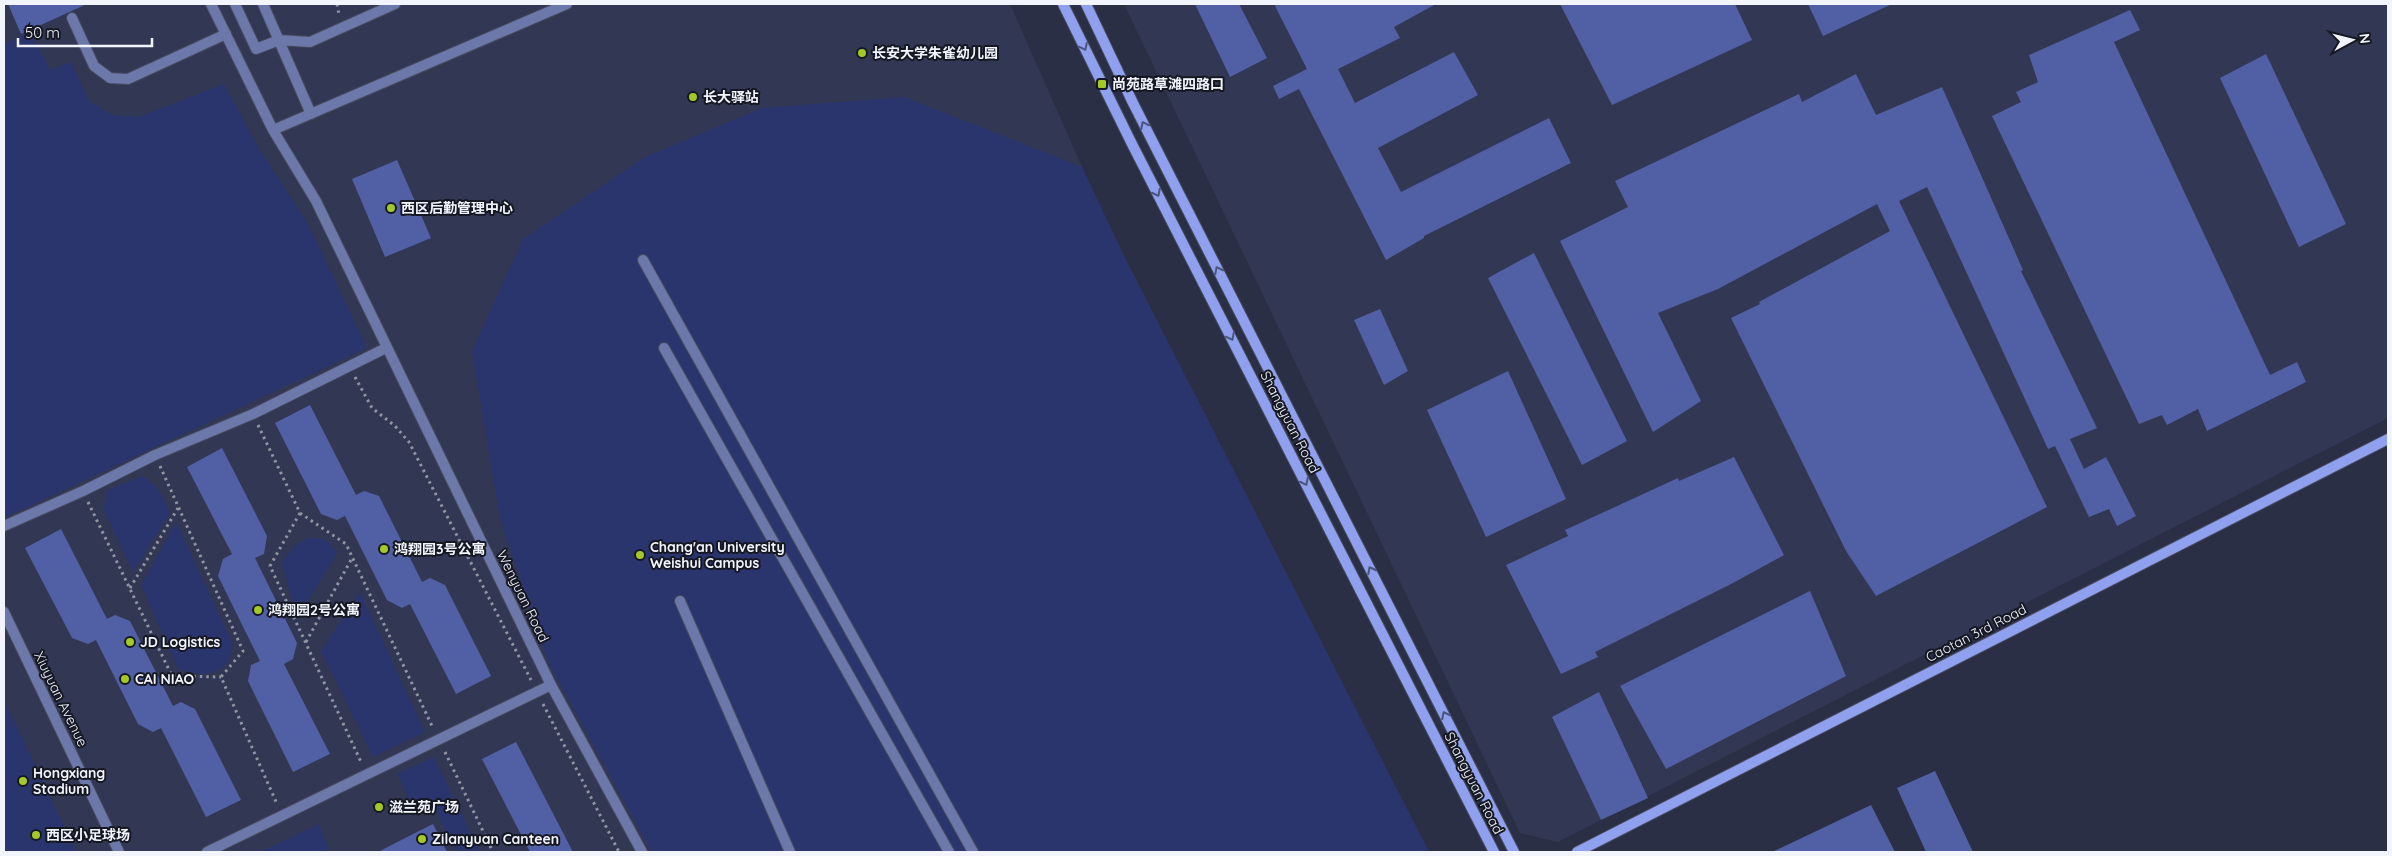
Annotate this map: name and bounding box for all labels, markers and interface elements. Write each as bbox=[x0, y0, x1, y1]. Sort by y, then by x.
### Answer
scale bar bbox=[18, 15, 151, 47]
north arrow bbox=[2327, 15, 2377, 65]
text: 50 m bbox=[25, 23, 60, 42]
text: N bbox=[2355, 32, 2374, 45]
one-way arrow bbox=[1078, 42, 1088, 51]
place label: 长安大学朱雀幼儿园 bbox=[872, 44, 998, 62]
marker: 长安大学朱雀幼儿园 bbox=[856, 47, 868, 59]
place label: 尚苑路草滩四路口 bbox=[1112, 75, 1224, 93]
marker: 尚苑路草滩四路口 bbox=[1096, 78, 1108, 90]
place label: 长大驿站 bbox=[703, 88, 759, 106]
marker: 长大驿站 bbox=[687, 91, 699, 103]
one-way arrow bbox=[1140, 121, 1150, 130]
one-way arrow bbox=[1151, 188, 1161, 197]
place label: 西区后勤管理中心 bbox=[401, 199, 513, 217]
marker: 西区后勤管理中心 bbox=[385, 202, 397, 214]
one-way arrow bbox=[1214, 266, 1224, 275]
one-way arrow bbox=[1225, 332, 1235, 341]
street label: Shangyuan Road bbox=[1257, 368, 1323, 476]
one-way arrow bbox=[1299, 477, 1309, 486]
place label: Chang'an University Weishui Campus bbox=[650, 538, 785, 572]
place label: 鸿翔园3号公寓 bbox=[394, 540, 486, 558]
marker: 鸿翔园3号公寓 bbox=[378, 543, 390, 555]
street label: Wenyuan Road bbox=[493, 547, 553, 645]
marker: Chang'an University Weishui Campus bbox=[634, 549, 646, 561]
one-way arrow bbox=[1367, 567, 1377, 576]
street label: Caotan 3rd Road bbox=[1923, 600, 2029, 666]
place label: 鸿翔园2号公寓 bbox=[268, 601, 360, 619]
marker: 鸿翔园2号公寓 bbox=[252, 604, 264, 616]
place label: JD Logistics bbox=[140, 633, 221, 651]
marker: JD Logistics bbox=[124, 636, 136, 648]
street label: Xiuyuan Avenue bbox=[30, 648, 92, 750]
place label: CAI NIAO bbox=[135, 670, 195, 688]
marker: CAI NIAO bbox=[119, 673, 131, 685]
one-way arrow bbox=[1441, 711, 1451, 720]
street label: Shangyuan Road bbox=[1441, 729, 1507, 837]
place label: Hongxiang Stadium bbox=[33, 764, 105, 798]
marker: Hongxiang Stadium bbox=[17, 775, 29, 787]
place label: 滋兰苑广场 bbox=[389, 798, 459, 816]
marker: 滋兰苑广场 bbox=[373, 801, 385, 813]
place label: 西区小足球场 bbox=[46, 826, 130, 844]
marker: 西区小足球场 bbox=[30, 829, 42, 841]
place label: Zilanyuan Canteen bbox=[432, 830, 559, 848]
marker: Zilanyuan Canteen bbox=[416, 833, 428, 845]

